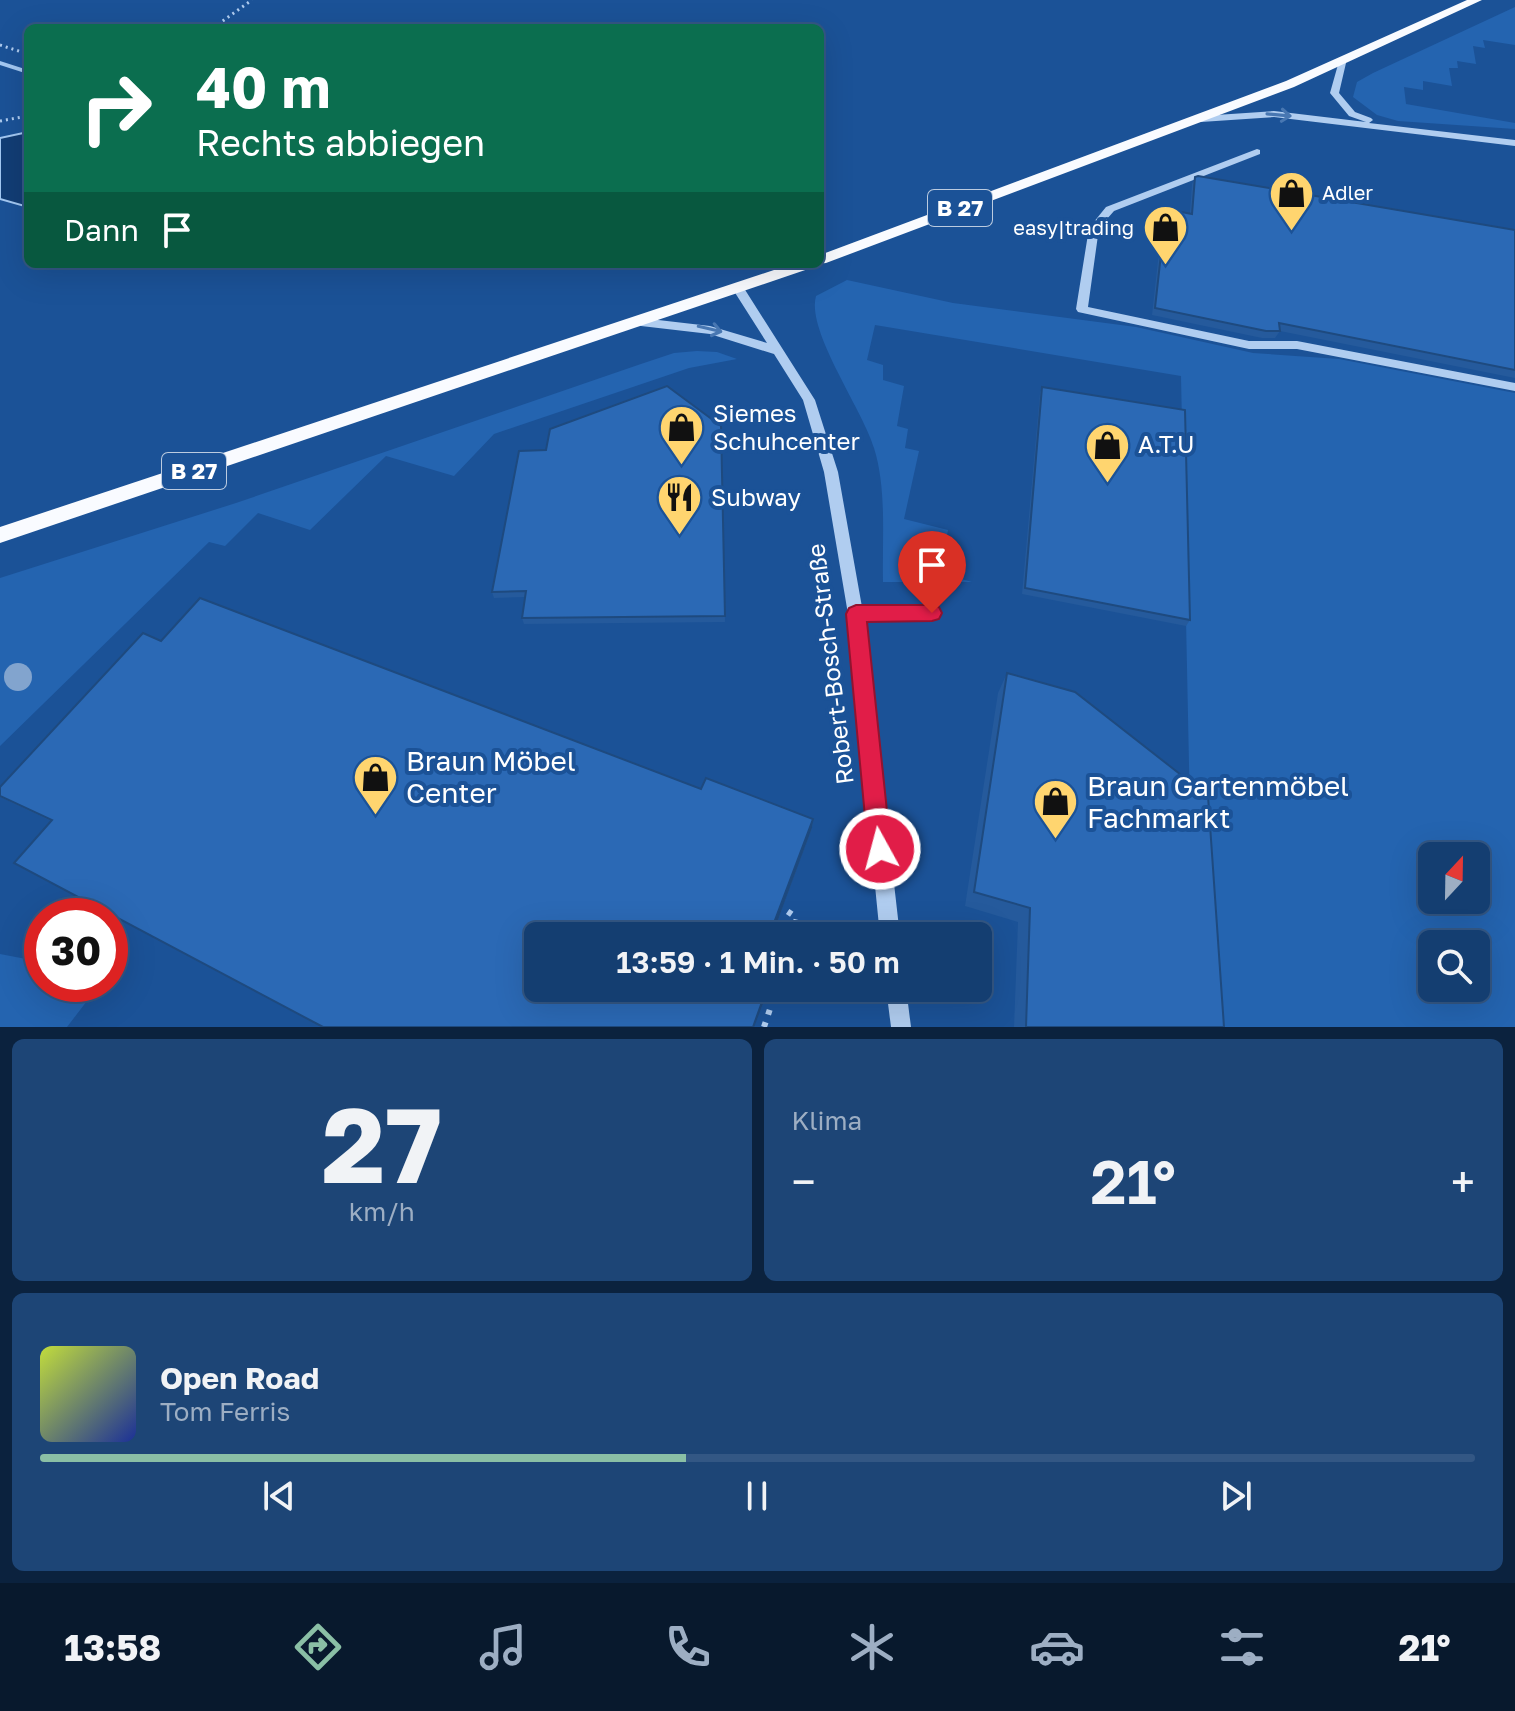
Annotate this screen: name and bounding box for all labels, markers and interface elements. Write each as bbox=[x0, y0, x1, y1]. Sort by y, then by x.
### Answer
text: 40 m bbox=[196, 53, 330, 120]
icon: right bbox=[64, 56, 168, 160]
one-way arrow bbox=[1265, 108, 1291, 123]
text: Rechts abbiegen bbox=[196, 121, 485, 164]
shop icon: Adler bbox=[1267, 169, 1315, 232]
place label: Adler bbox=[1322, 180, 1373, 204]
road number: B 27 bbox=[928, 190, 992, 226]
shop icon: easy|trading bbox=[1141, 204, 1189, 267]
icon: arrive bbox=[155, 208, 199, 252]
text: Dann bbox=[64, 212, 139, 248]
place label: easy|trading bbox=[1013, 215, 1134, 239]
one-way arrow bbox=[697, 322, 722, 337]
place label: Siemes Schuhcenter bbox=[713, 398, 860, 455]
shop icon: Siemes Schuhcenter bbox=[658, 404, 706, 467]
shop icon: A.T.U bbox=[1083, 421, 1131, 484]
place label: A.T.U bbox=[1138, 429, 1195, 458]
road number: B 27 bbox=[162, 453, 226, 489]
restaurant icon: Subway bbox=[656, 474, 704, 537]
place label: Subway bbox=[711, 482, 801, 511]
pin bbox=[898, 531, 966, 613]
street label: Robert-Bosch-Straße bbox=[800, 542, 859, 786]
icon: arrive bbox=[910, 543, 954, 587]
place label: Braun Möbel Center bbox=[406, 744, 576, 809]
shop icon: Braun Möbel Center bbox=[351, 753, 399, 816]
place label: Braun Gartenmöbel Fachmarkt bbox=[1087, 769, 1349, 834]
shop icon: Braun Gartenmöbel Fachmarkt bbox=[1032, 778, 1080, 841]
position arrow bbox=[838, 807, 922, 891]
north arrow bbox=[1418, 842, 1490, 914]
map controls bbox=[1418, 842, 1490, 1002]
speed limit sign: 30 bbox=[24, 898, 128, 1002]
button: search bbox=[1418, 930, 1490, 1002]
text: 13:59 · 1 Min. · 50 m bbox=[616, 944, 900, 980]
text: 27 bbox=[322, 1081, 442, 1206]
text: Klima bbox=[792, 1105, 862, 1136]
text: 21° bbox=[1091, 1145, 1176, 1217]
text: − bbox=[792, 1155, 816, 1208]
text: + bbox=[1451, 1155, 1475, 1208]
text: km/h bbox=[349, 1196, 415, 1227]
text: Open Road bbox=[160, 1360, 319, 1396]
text: Tom Ferris bbox=[160, 1396, 290, 1427]
icon: previous bbox=[257, 1474, 301, 1518]
icon: pause bbox=[735, 1474, 779, 1518]
icon: next bbox=[1214, 1474, 1258, 1518]
icon: directions bbox=[290, 1619, 346, 1675]
icon: music bbox=[475, 1619, 531, 1675]
icon: phone bbox=[660, 1619, 716, 1675]
icon: climate bbox=[844, 1619, 900, 1675]
icon: car bbox=[1029, 1619, 1085, 1675]
icon: filters bbox=[1214, 1619, 1270, 1675]
text: 13:58 bbox=[64, 1626, 161, 1669]
text: 21° bbox=[1398, 1626, 1451, 1669]

